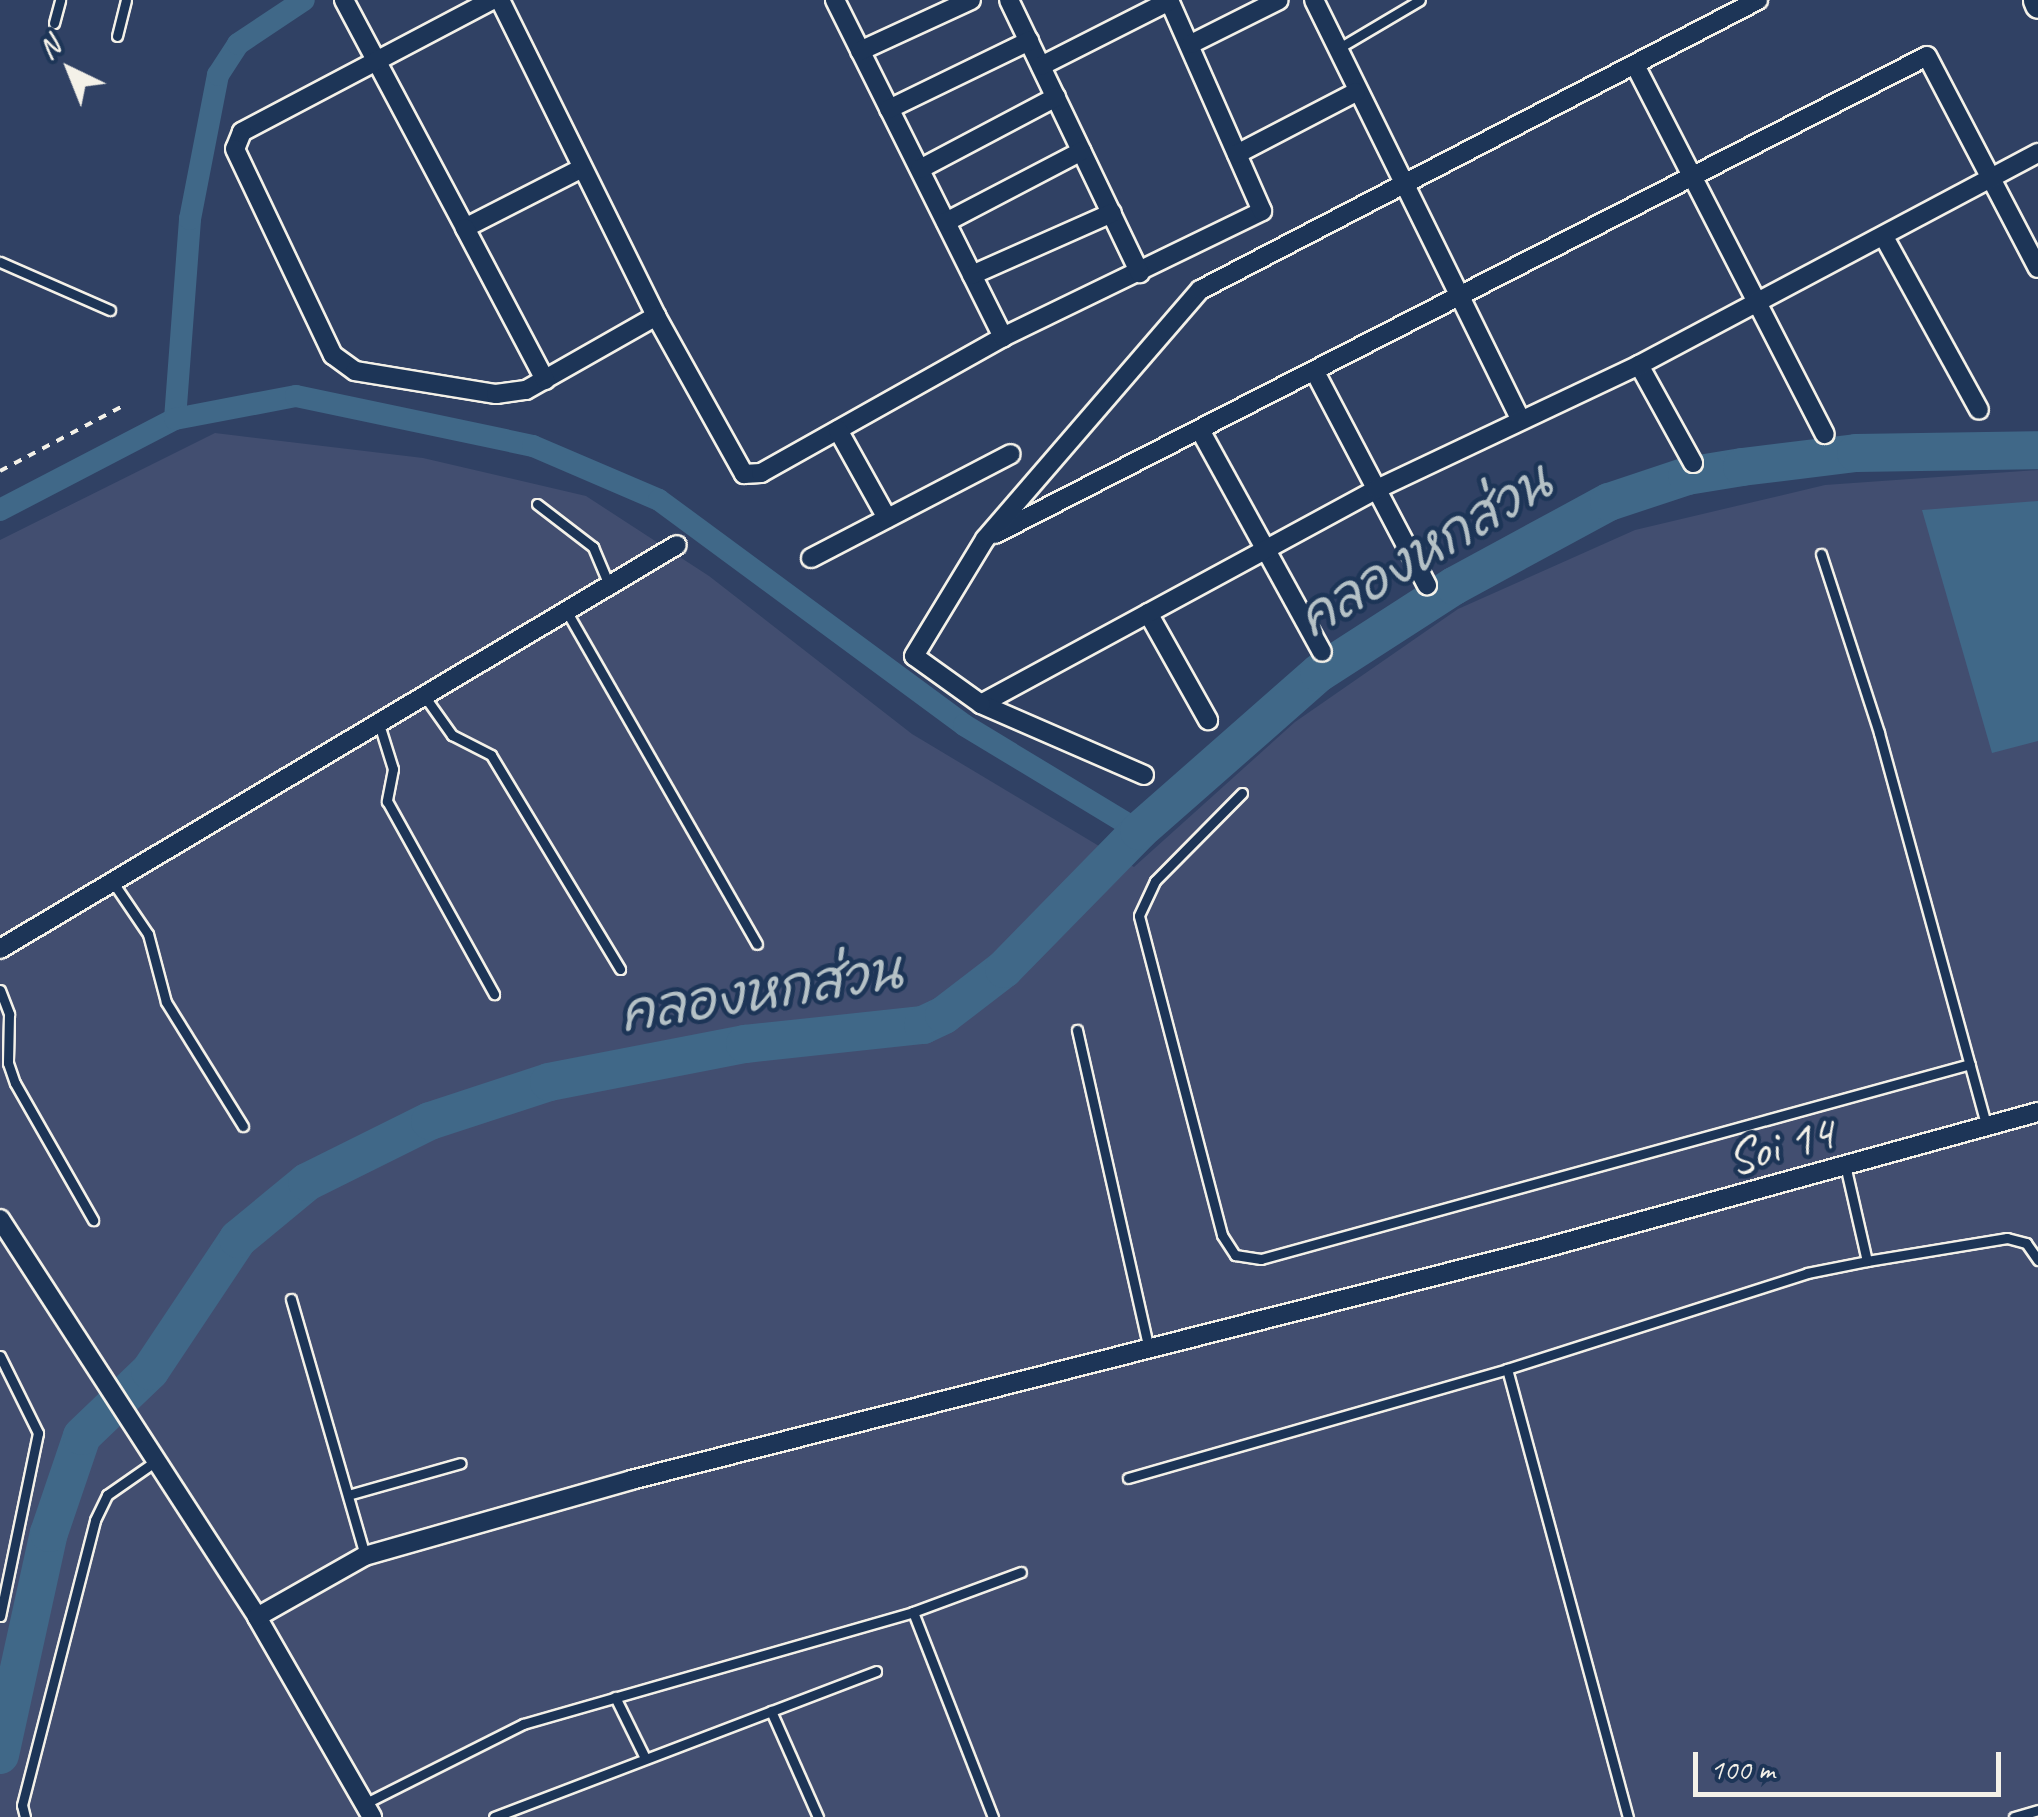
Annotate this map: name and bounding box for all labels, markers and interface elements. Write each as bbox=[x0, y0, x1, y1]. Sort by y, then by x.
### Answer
north arrow bbox=[20, 20, 120, 120]
text: N bbox=[31, 29, 67, 66]
water label: คลองหกส่วน bbox=[1287, 451, 1563, 651]
water label: คลองหกส่วน bbox=[616, 940, 906, 1046]
street label: Soi 14 bbox=[1720, 1102, 1840, 1188]
scale bar bbox=[1698, 1732, 2006, 1794]
text: 100 m bbox=[1710, 1750, 1775, 1788]

